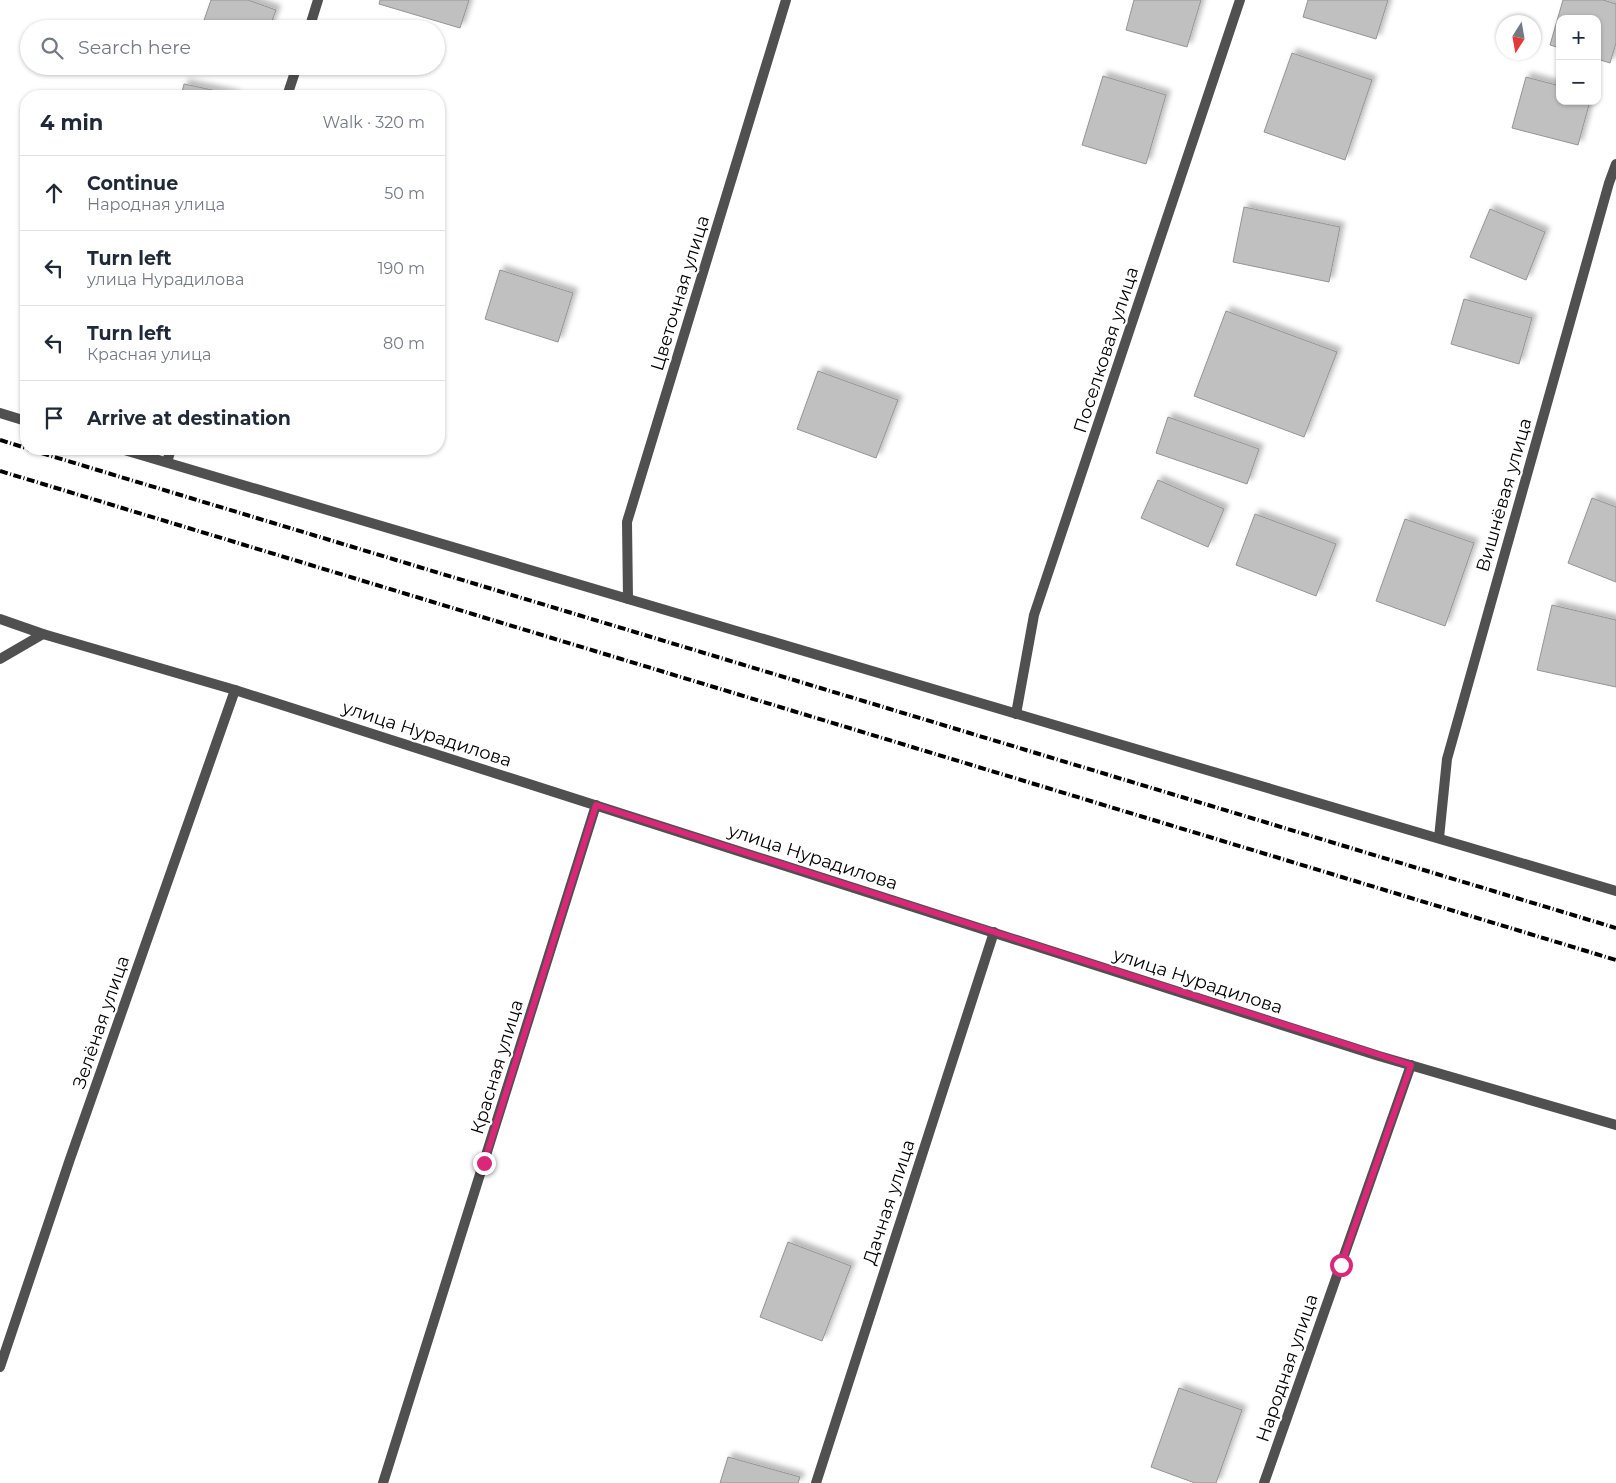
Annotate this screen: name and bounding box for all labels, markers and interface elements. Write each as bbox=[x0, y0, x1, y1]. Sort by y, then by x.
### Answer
north arrow bbox=[1496, 15, 1541, 60]
map controls bbox=[1556, 15, 1601, 105]
button: + bbox=[1556, 15, 1601, 60]
search box bbox=[20, 20, 445, 75]
icon: search bbox=[38, 34, 66, 62]
text: Search here bbox=[78, 36, 191, 59]
button: − bbox=[1556, 60, 1601, 105]
text: 4 min bbox=[40, 110, 103, 135]
text: Walk · 320 m bbox=[323, 113, 425, 132]
text: Continue bbox=[87, 172, 178, 195]
icon: ahead bbox=[40, 179, 68, 207]
text: 50 m bbox=[384, 184, 425, 203]
text: Народная улица bbox=[87, 195, 225, 214]
street label: Цветочная улица bbox=[646, 213, 714, 373]
text: Turn left bbox=[87, 247, 172, 270]
icon: left bbox=[40, 254, 68, 282]
text: 190 m bbox=[378, 259, 425, 278]
street label: Поселковая улица bbox=[1069, 264, 1143, 436]
text: улица Нурадилова bbox=[87, 270, 244, 289]
text: Turn left bbox=[87, 322, 172, 345]
icon: left bbox=[40, 329, 68, 357]
text: 80 m bbox=[383, 334, 425, 353]
text: Красная улица bbox=[87, 345, 211, 364]
icon: arrive bbox=[40, 404, 68, 432]
text: Arrive at destination bbox=[87, 407, 291, 430]
street label: Вишнёвая улица bbox=[1471, 415, 1537, 575]
street label: улица Нурадилова bbox=[339, 696, 515, 772]
street label: улица Нурадилова bbox=[725, 819, 901, 895]
street label: улица Нурадилова bbox=[1110, 943, 1286, 1019]
street label: Зелёная улица bbox=[68, 953, 134, 1091]
street label: Красная улица bbox=[466, 997, 528, 1137]
street label: Дачная улица bbox=[858, 1137, 920, 1267]
route end bbox=[473, 1152, 496, 1175]
route start bbox=[1330, 1254, 1353, 1277]
street label: Народная улица bbox=[1251, 1291, 1323, 1445]

